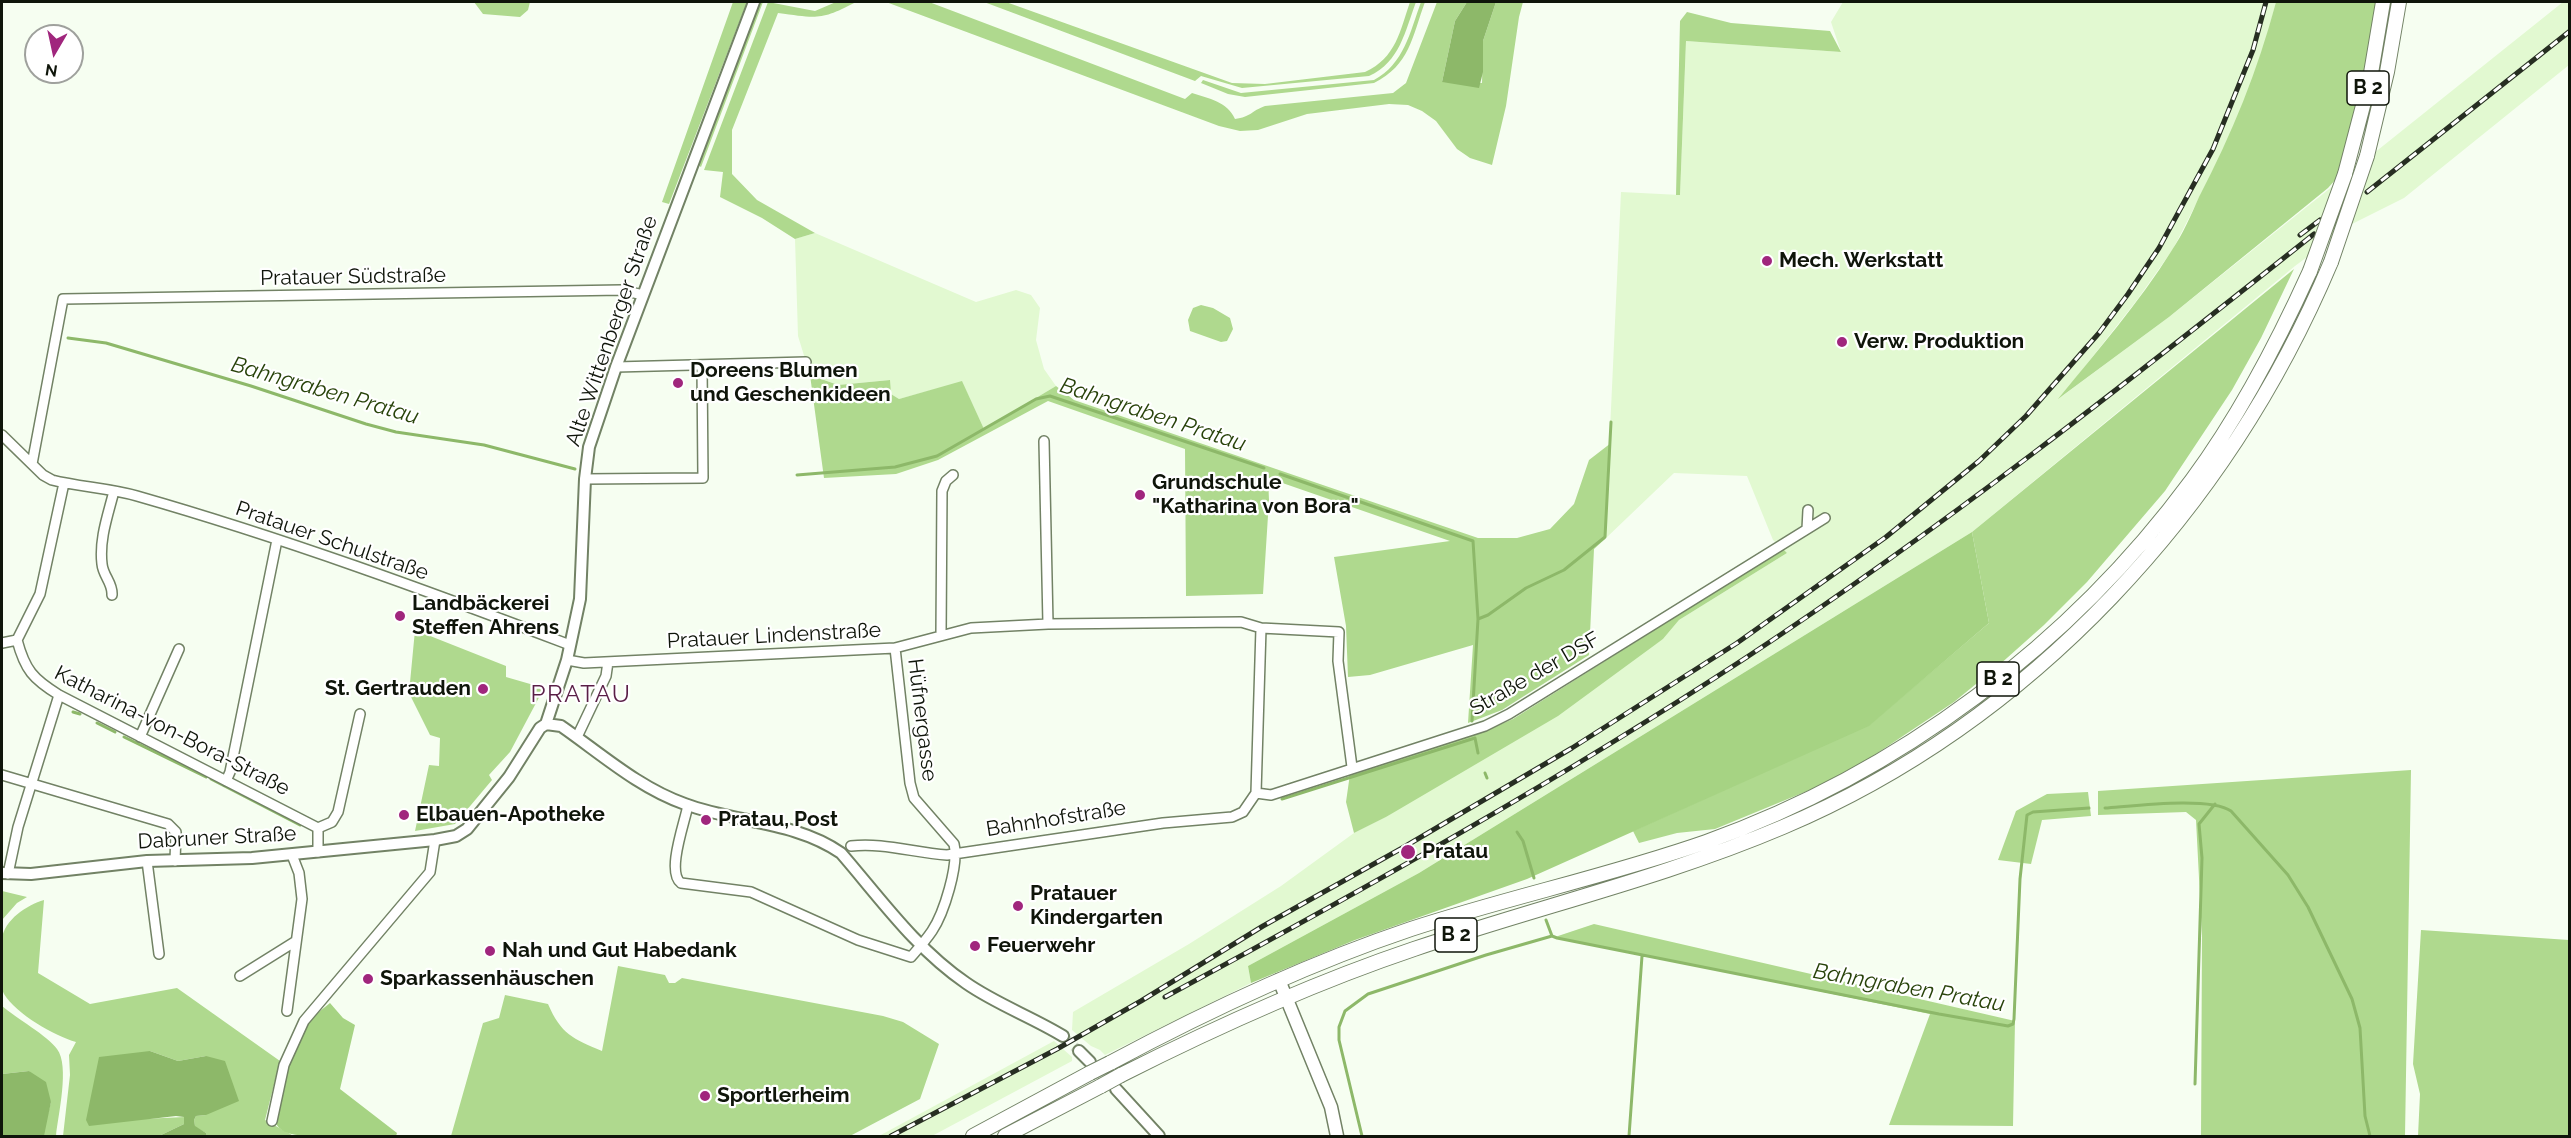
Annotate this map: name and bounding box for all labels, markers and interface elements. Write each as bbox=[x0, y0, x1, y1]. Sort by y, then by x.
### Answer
north arrow bbox=[24, 24, 84, 84]
text: N bbox=[44, 60, 59, 81]
road number: B 2 bbox=[2347, 71, 2389, 105]
street label: Alte Wittenberger Straße bbox=[561, 212, 663, 450]
place label: Mech. Werkstatt bbox=[1779, 248, 1943, 274]
marker: Mech. Werkstatt bbox=[1760, 254, 1774, 268]
street label: Pratauer Südstraße bbox=[260, 263, 446, 291]
place label: Verw. Produktion bbox=[1854, 329, 2024, 355]
marker: Verw. Produktion bbox=[1835, 335, 1849, 349]
water label: Bahngraben Pratau bbox=[228, 352, 422, 430]
place label: Doreens Blumen und Geschenkideen bbox=[690, 358, 891, 408]
water label: Bahngraben Pratau bbox=[1057, 372, 1249, 458]
marker: Doreens Blumen und Geschenkideen bbox=[671, 376, 685, 390]
place label: Grundschule "Katharina von Bora" bbox=[1152, 470, 1359, 520]
marker: Grundschule "Katharina von Bora" bbox=[1133, 488, 1147, 502]
street label: Pratauer Schulstraße bbox=[232, 496, 432, 586]
place label: Landbäckerei Steffen Ahrens bbox=[412, 591, 559, 641]
marker: Landbäckerei Steffen Ahrens bbox=[393, 609, 407, 623]
street label: Pratauer Lindenstraße bbox=[666, 618, 882, 654]
street label: Straße der DSF bbox=[1466, 627, 1604, 721]
street label: Hüfnergasse bbox=[902, 657, 942, 783]
street label: Katharina-von-Bora-Straße bbox=[50, 661, 294, 801]
road number: B 2 bbox=[1977, 662, 2019, 696]
place label: St. Gertrauden bbox=[325, 676, 471, 702]
district label: PRATAU bbox=[531, 681, 631, 709]
marker: St. Gertrauden bbox=[476, 682, 490, 696]
street label: Bahnhofstraße bbox=[984, 796, 1128, 842]
place label: Elbauen-Apotheke bbox=[416, 802, 605, 828]
place label: Pratau, Post bbox=[718, 807, 838, 833]
marker: Elbauen-Apotheke bbox=[397, 808, 411, 822]
marker: Pratau, Post bbox=[699, 813, 713, 827]
street label: Dabruner Straße bbox=[137, 821, 297, 855]
place label: Pratau bbox=[1422, 839, 1488, 865]
marker: Pratau bbox=[1399, 843, 1417, 861]
place label: Pratauer Kindergarten bbox=[1030, 881, 1163, 931]
marker: Pratauer Kindergarten bbox=[1011, 899, 1025, 913]
road number: B 2 bbox=[1435, 918, 1477, 952]
place label: Feuerwehr bbox=[987, 933, 1095, 959]
place label: Nah und Gut Habedank bbox=[502, 938, 737, 964]
marker: Feuerwehr bbox=[968, 939, 982, 953]
marker: Nah und Gut Habedank bbox=[483, 944, 497, 958]
water label: Bahngraben Pratau bbox=[1811, 958, 2007, 1018]
place label: Sparkassenhäuschen bbox=[380, 966, 594, 992]
marker: Sparkassenhäuschen bbox=[361, 972, 375, 986]
place label: Sportlerheim bbox=[717, 1083, 850, 1109]
marker: Sportlerheim bbox=[698, 1089, 712, 1103]

